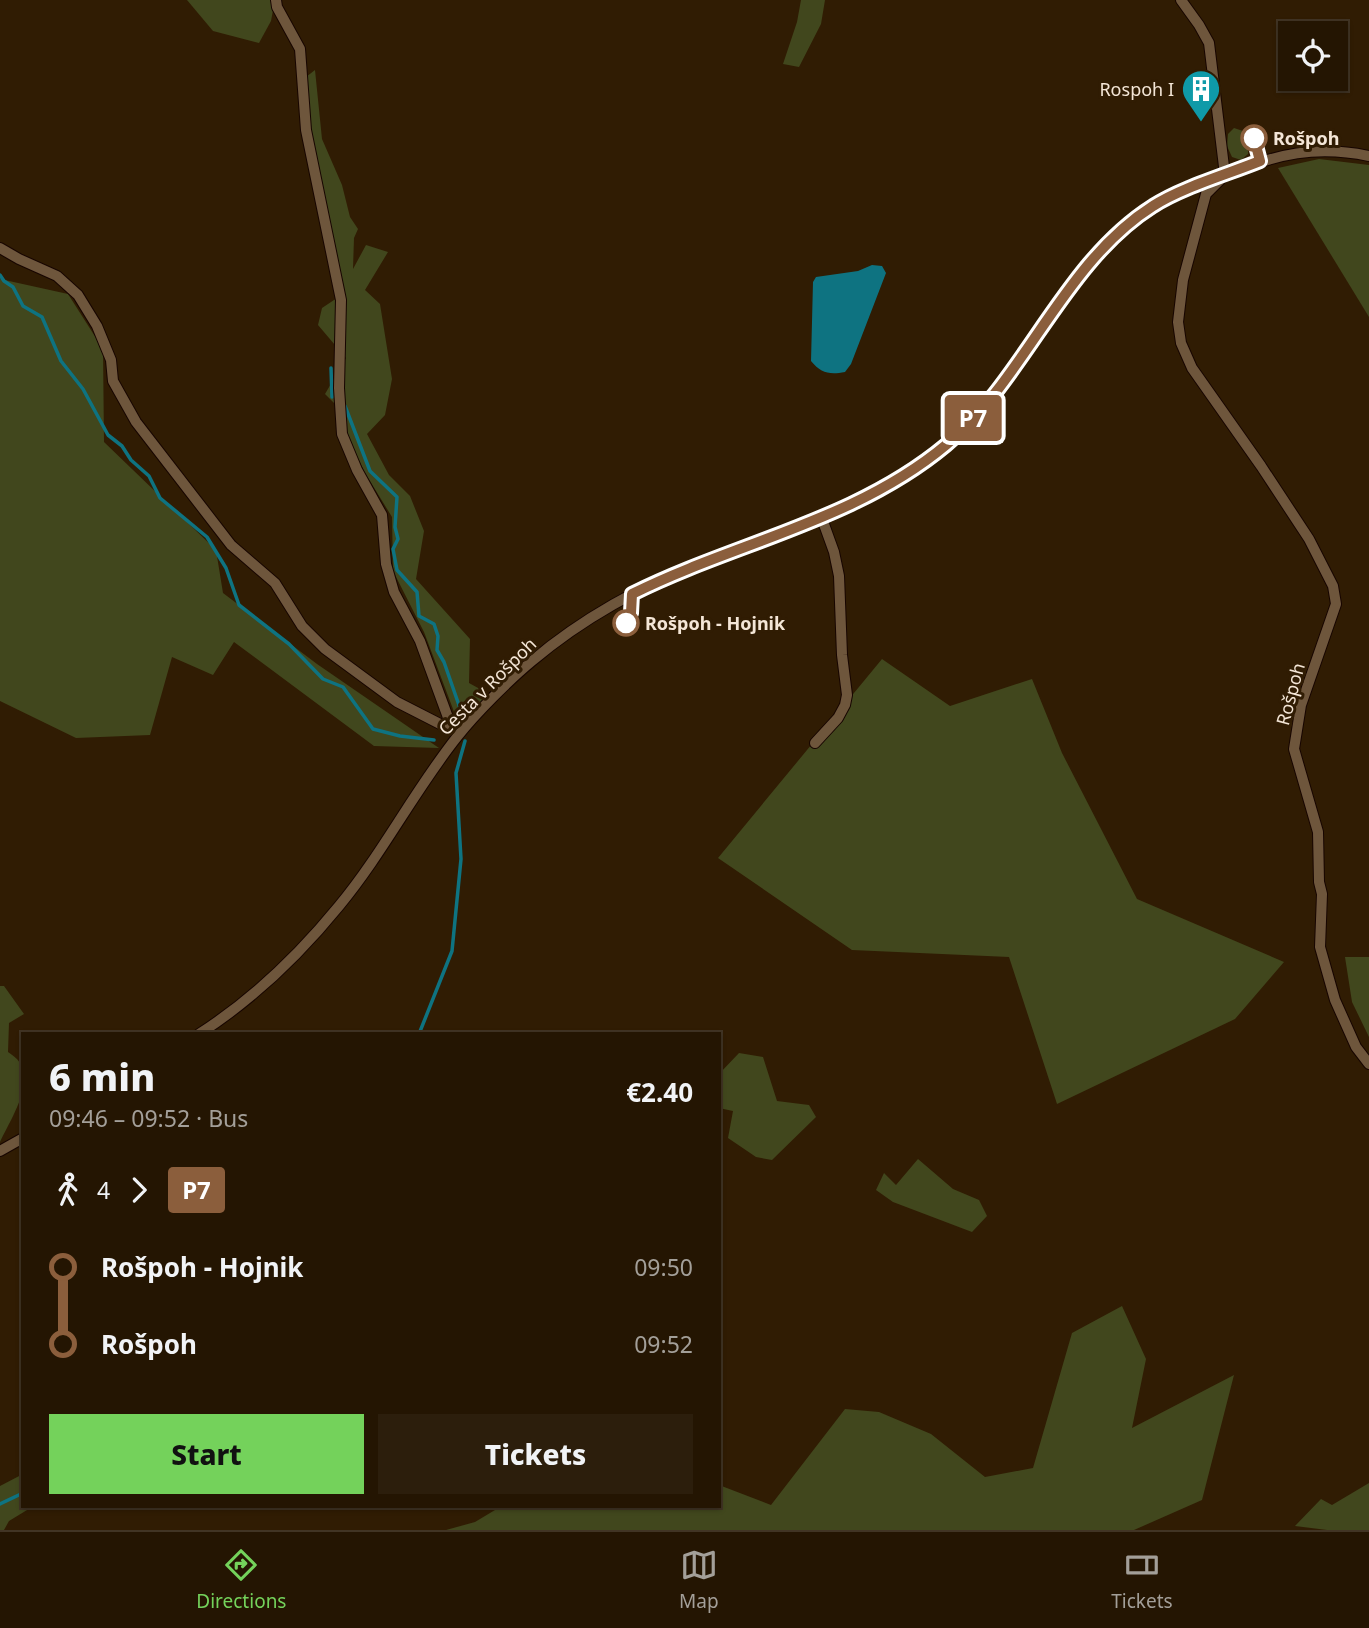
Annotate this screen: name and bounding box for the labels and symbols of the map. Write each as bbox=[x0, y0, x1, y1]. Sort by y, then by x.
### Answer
building icon: Rospoh I bbox=[1180, 68, 1222, 123]
place label: Rospoh I bbox=[1099, 77, 1174, 101]
marker: Rošpoh bbox=[1241, 125, 1267, 151]
place label: Rošpoh bbox=[1273, 126, 1339, 150]
line badge: P7 bbox=[942, 395, 1004, 441]
marker: Rošpoh - Hojnik bbox=[613, 610, 639, 636]
place label: Rošpoh - Hojnik bbox=[645, 611, 786, 635]
street label: Cesta v Rošpoh bbox=[433, 632, 541, 740]
street label: Rošpoh bbox=[1270, 660, 1310, 728]

